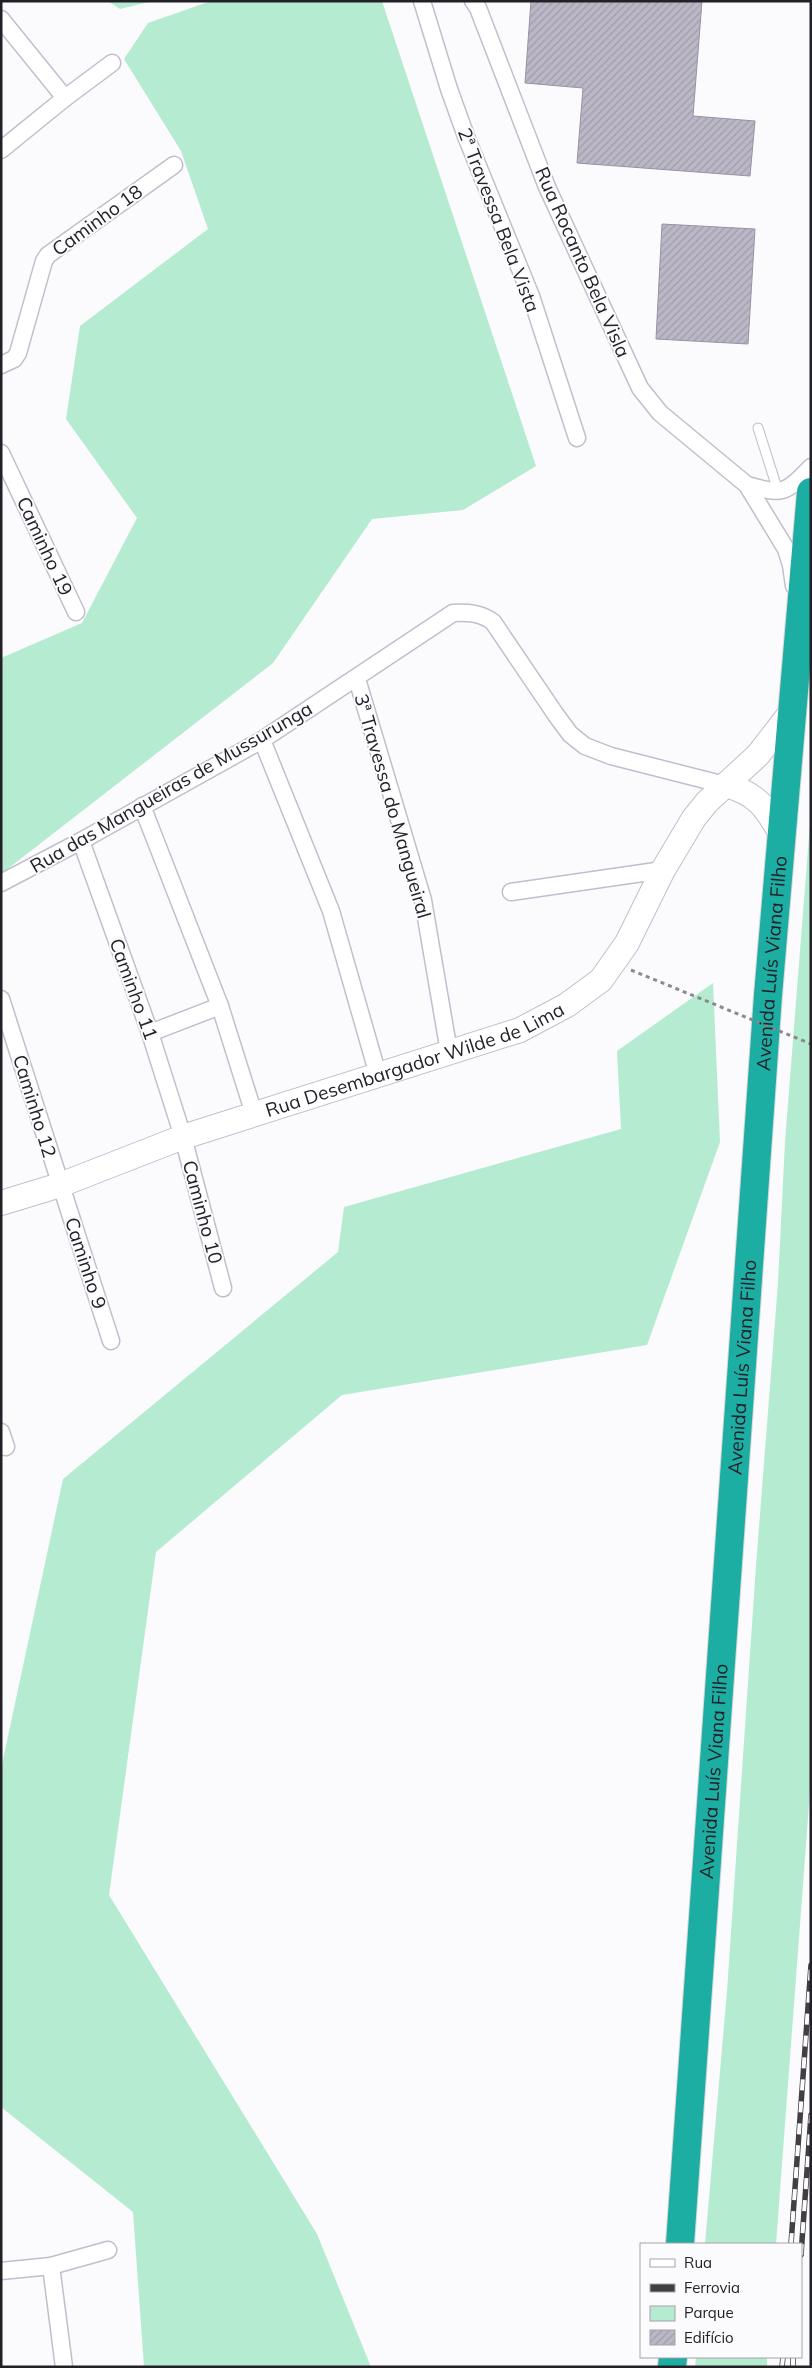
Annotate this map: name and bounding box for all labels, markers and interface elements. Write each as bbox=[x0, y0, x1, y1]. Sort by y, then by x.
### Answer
street label: 2ª Travessa Bela Vista bbox=[453, 124, 545, 316]
street label: Rua Rocanto Bela Visla bbox=[530, 163, 636, 361]
street label: Caminho 18 bbox=[47, 179, 147, 261]
street label: Caminho 19 bbox=[12, 493, 78, 599]
street label: 3ª Travessa do Mangueiral bbox=[349, 691, 437, 921]
street label: Rua das Mangueiras de Mussurunga bbox=[26, 696, 316, 878]
street label: Avenida Luís Viana Filho bbox=[751, 855, 792, 1072]
street label: Caminho 11 bbox=[105, 935, 163, 1043]
street label: Rua Desembargador Wilde de Lima bbox=[262, 997, 568, 1122]
street label: Caminho 12 bbox=[8, 1052, 62, 1160]
street label: Caminho 10 bbox=[178, 1158, 228, 1266]
street label: Caminho 9 bbox=[60, 1214, 112, 1312]
street label: Avenida Luís Viana Filho bbox=[722, 1259, 761, 1476]
street label: Avenida Luís Viana Filho bbox=[694, 1663, 733, 1880]
legend bbox=[640, 2243, 802, 2358]
text: Rua bbox=[684, 2253, 712, 2272]
text: Ferrovia bbox=[684, 2278, 740, 2297]
text: Parque bbox=[684, 2303, 734, 2322]
text: Edifício bbox=[684, 2328, 734, 2347]

